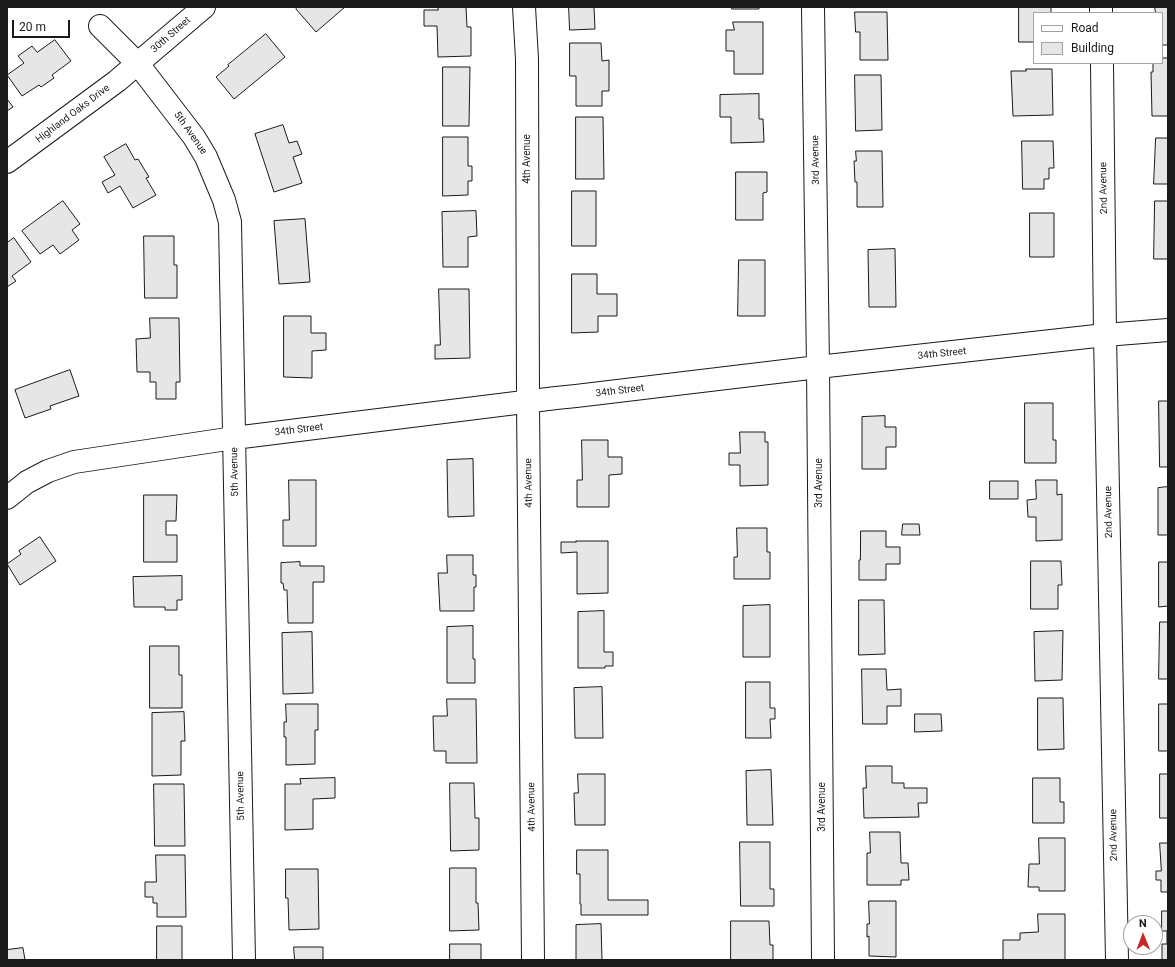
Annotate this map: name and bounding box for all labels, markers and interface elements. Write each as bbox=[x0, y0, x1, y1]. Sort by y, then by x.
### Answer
scale bar bbox=[14, 12, 72, 38]
legend bbox=[1033, 12, 1163, 64]
street label: 30th Street bbox=[149, 14, 193, 56]
text: 20 m bbox=[19, 20, 46, 34]
text: Road bbox=[1071, 21, 1099, 35]
text: Building bbox=[1071, 41, 1114, 55]
street label: Highland Oaks Drive bbox=[34, 82, 112, 146]
street label: 5th Avenue bbox=[171, 109, 209, 157]
street label: 4th Avenue bbox=[521, 134, 533, 184]
street label: 3rd Avenue bbox=[810, 135, 822, 185]
street label: 2nd Avenue bbox=[1098, 162, 1110, 214]
street label: 34th Street bbox=[917, 345, 967, 363]
street label: 34th Street bbox=[595, 382, 645, 400]
street label: 34th Street bbox=[274, 421, 324, 439]
street label: 5th Avenue bbox=[229, 447, 241, 497]
street label: 4th Avenue bbox=[523, 458, 535, 508]
street label: 3rd Avenue bbox=[813, 458, 825, 508]
street label: 2nd Avenue bbox=[1103, 486, 1115, 538]
street label: 5th Avenue bbox=[235, 771, 247, 821]
street label: 4th Avenue bbox=[526, 782, 538, 832]
street label: 3rd Avenue bbox=[816, 782, 828, 832]
street label: 2nd Avenue bbox=[1108, 809, 1120, 861]
north arrow bbox=[1123, 915, 1163, 955]
text: N bbox=[1139, 917, 1147, 930]

